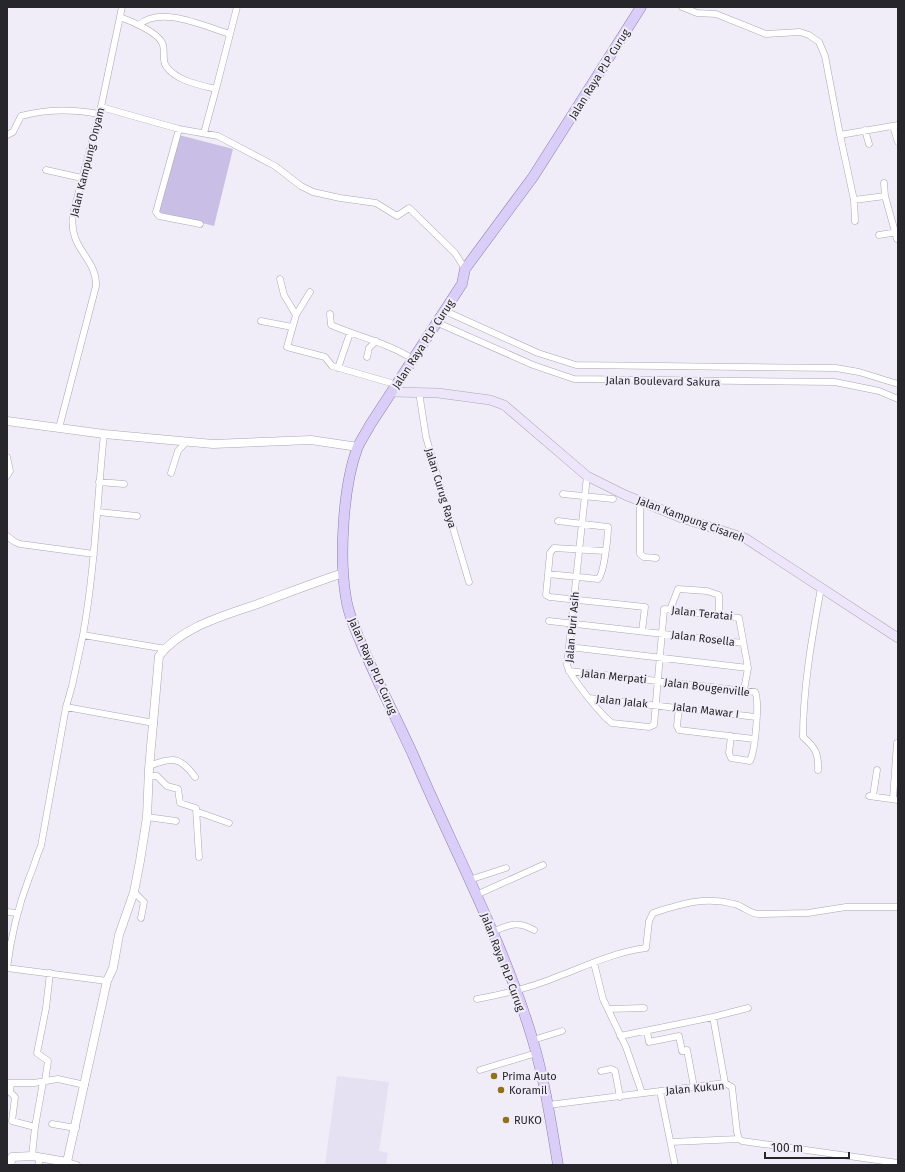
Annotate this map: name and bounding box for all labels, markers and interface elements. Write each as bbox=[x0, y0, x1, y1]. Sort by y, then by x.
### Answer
street label: Jalan Raya PLP Curug bbox=[566, 26, 633, 122]
street label: Jalan Kampung Onyam bbox=[68, 106, 107, 218]
street label: Jalan Raya PLP Curug bbox=[390, 297, 457, 391]
street label: Jalan Boulevard Sakura bbox=[605, 374, 720, 389]
street label: Jalan Curug Raya bbox=[422, 447, 459, 530]
street label: Jalan Kampung Cisareh bbox=[635, 494, 747, 545]
street label: Jalan Puri Asih bbox=[563, 591, 582, 663]
street label: Jalan Teratai bbox=[671, 604, 733, 623]
street label: Jalan Raya PLP Curug bbox=[345, 616, 400, 717]
street label: Jalan Rosella bbox=[670, 628, 736, 649]
street label: Jalan Merpati bbox=[580, 667, 647, 686]
street label: Jalan Bougenville bbox=[663, 676, 750, 699]
street label: Jalan Jalak bbox=[596, 692, 649, 711]
street label: Jalan Mawar I bbox=[672, 700, 740, 721]
street label: Jalan Raya PLP Curug bbox=[478, 911, 527, 1013]
place label: Prima Auto bbox=[502, 1070, 557, 1083]
marker: Prima Auto bbox=[489, 1071, 499, 1081]
street label: Jalan Kukun bbox=[665, 1079, 725, 1098]
place label: Koramil bbox=[509, 1084, 547, 1097]
marker: Koramil bbox=[496, 1085, 506, 1095]
place label: RUKO bbox=[514, 1114, 542, 1127]
marker: RUKO bbox=[501, 1115, 511, 1125]
scale bar bbox=[765, 1134, 849, 1160]
text: 100 m bbox=[771, 1141, 803, 1155]

